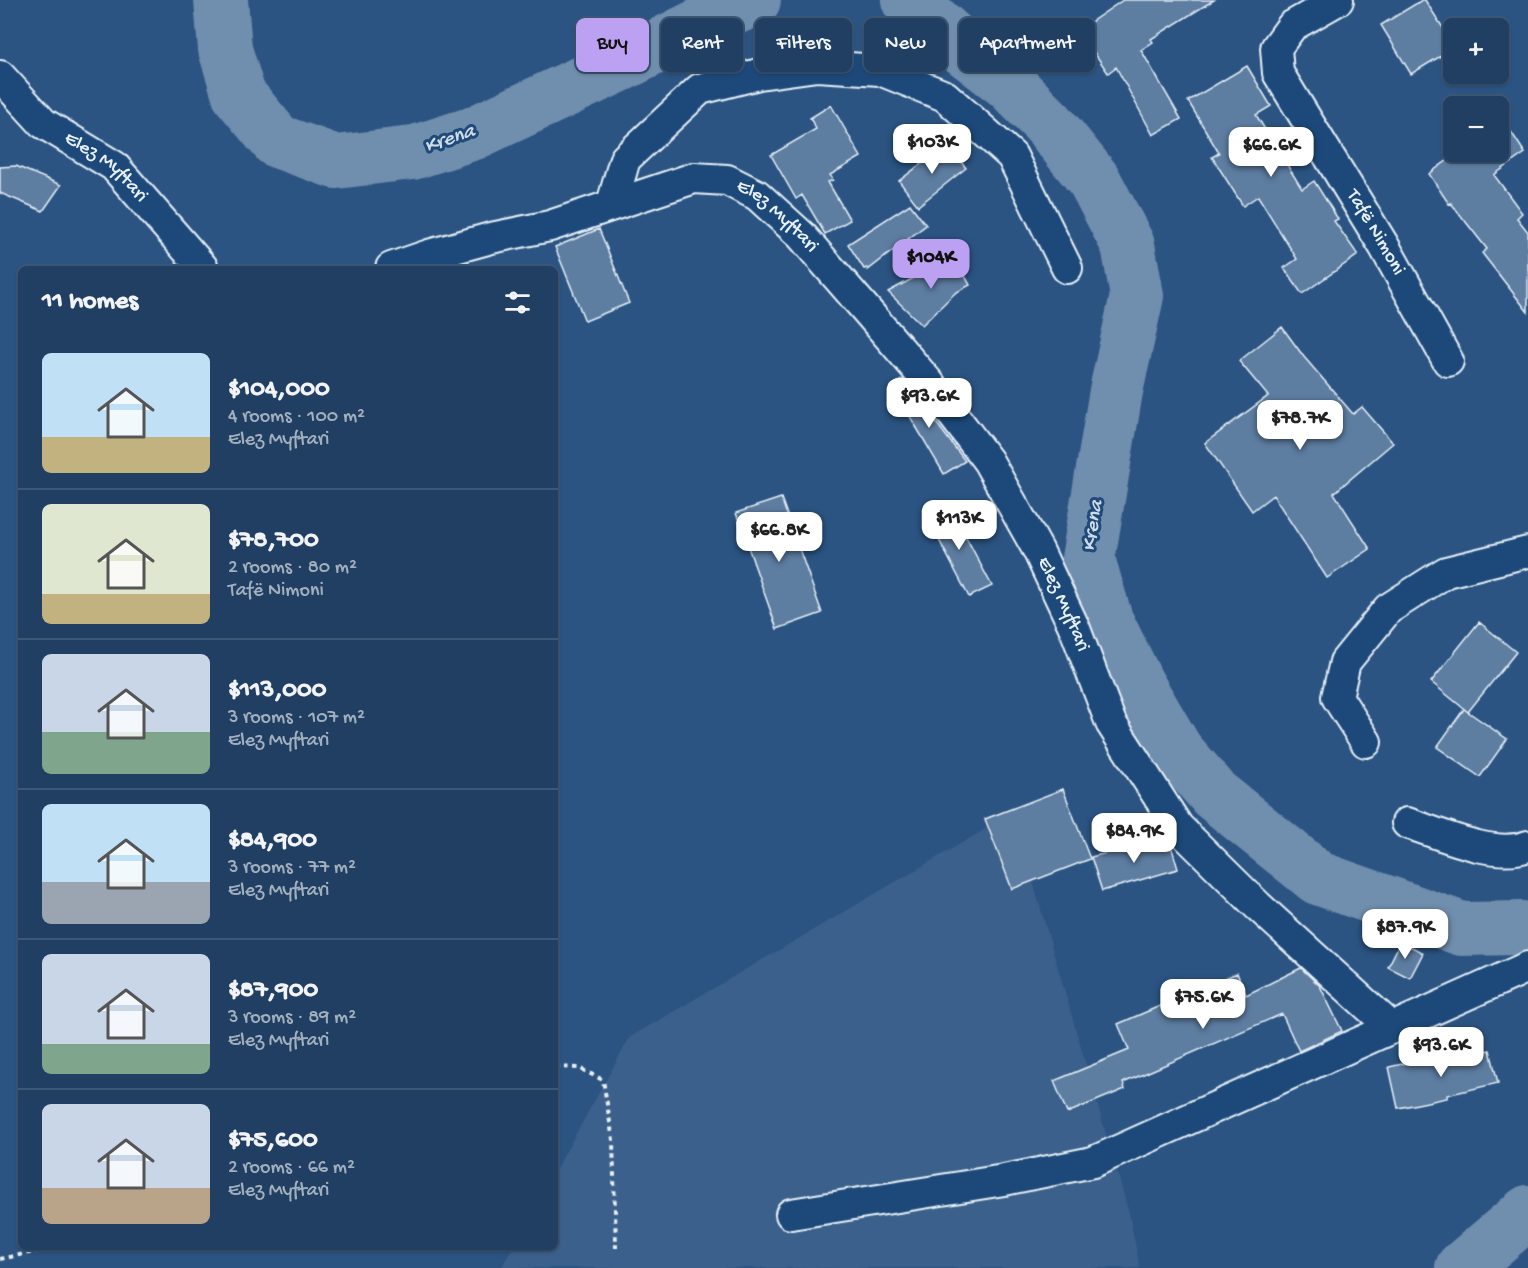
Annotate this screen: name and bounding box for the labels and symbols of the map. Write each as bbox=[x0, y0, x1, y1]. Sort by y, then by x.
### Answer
water label: Krena bbox=[422, 119, 480, 160]
pin: $103K bbox=[890, 124, 974, 175]
street label: Elez Myftari bbox=[60, 127, 152, 207]
pin: $66.6K bbox=[1222, 127, 1320, 178]
street label: Elez Myftari bbox=[732, 175, 823, 258]
street label: Tafë Nimoni bbox=[1340, 185, 1410, 279]
pin: $104K bbox=[889, 239, 973, 290]
pin: $93.6K bbox=[880, 378, 978, 429]
pin: $78.7K bbox=[1251, 400, 1349, 451]
water label: Krena bbox=[1078, 497, 1111, 553]
pin: $113K bbox=[917, 500, 1001, 551]
pin: $66.8K bbox=[730, 512, 828, 563]
street label: Elez Myftari bbox=[1032, 553, 1094, 655]
pin: $84.9K bbox=[1085, 813, 1183, 864]
pin: $87.9K bbox=[1356, 909, 1454, 960]
pin: $75.6K bbox=[1154, 979, 1252, 1030]
pin: $93.6K bbox=[1392, 1027, 1490, 1078]

